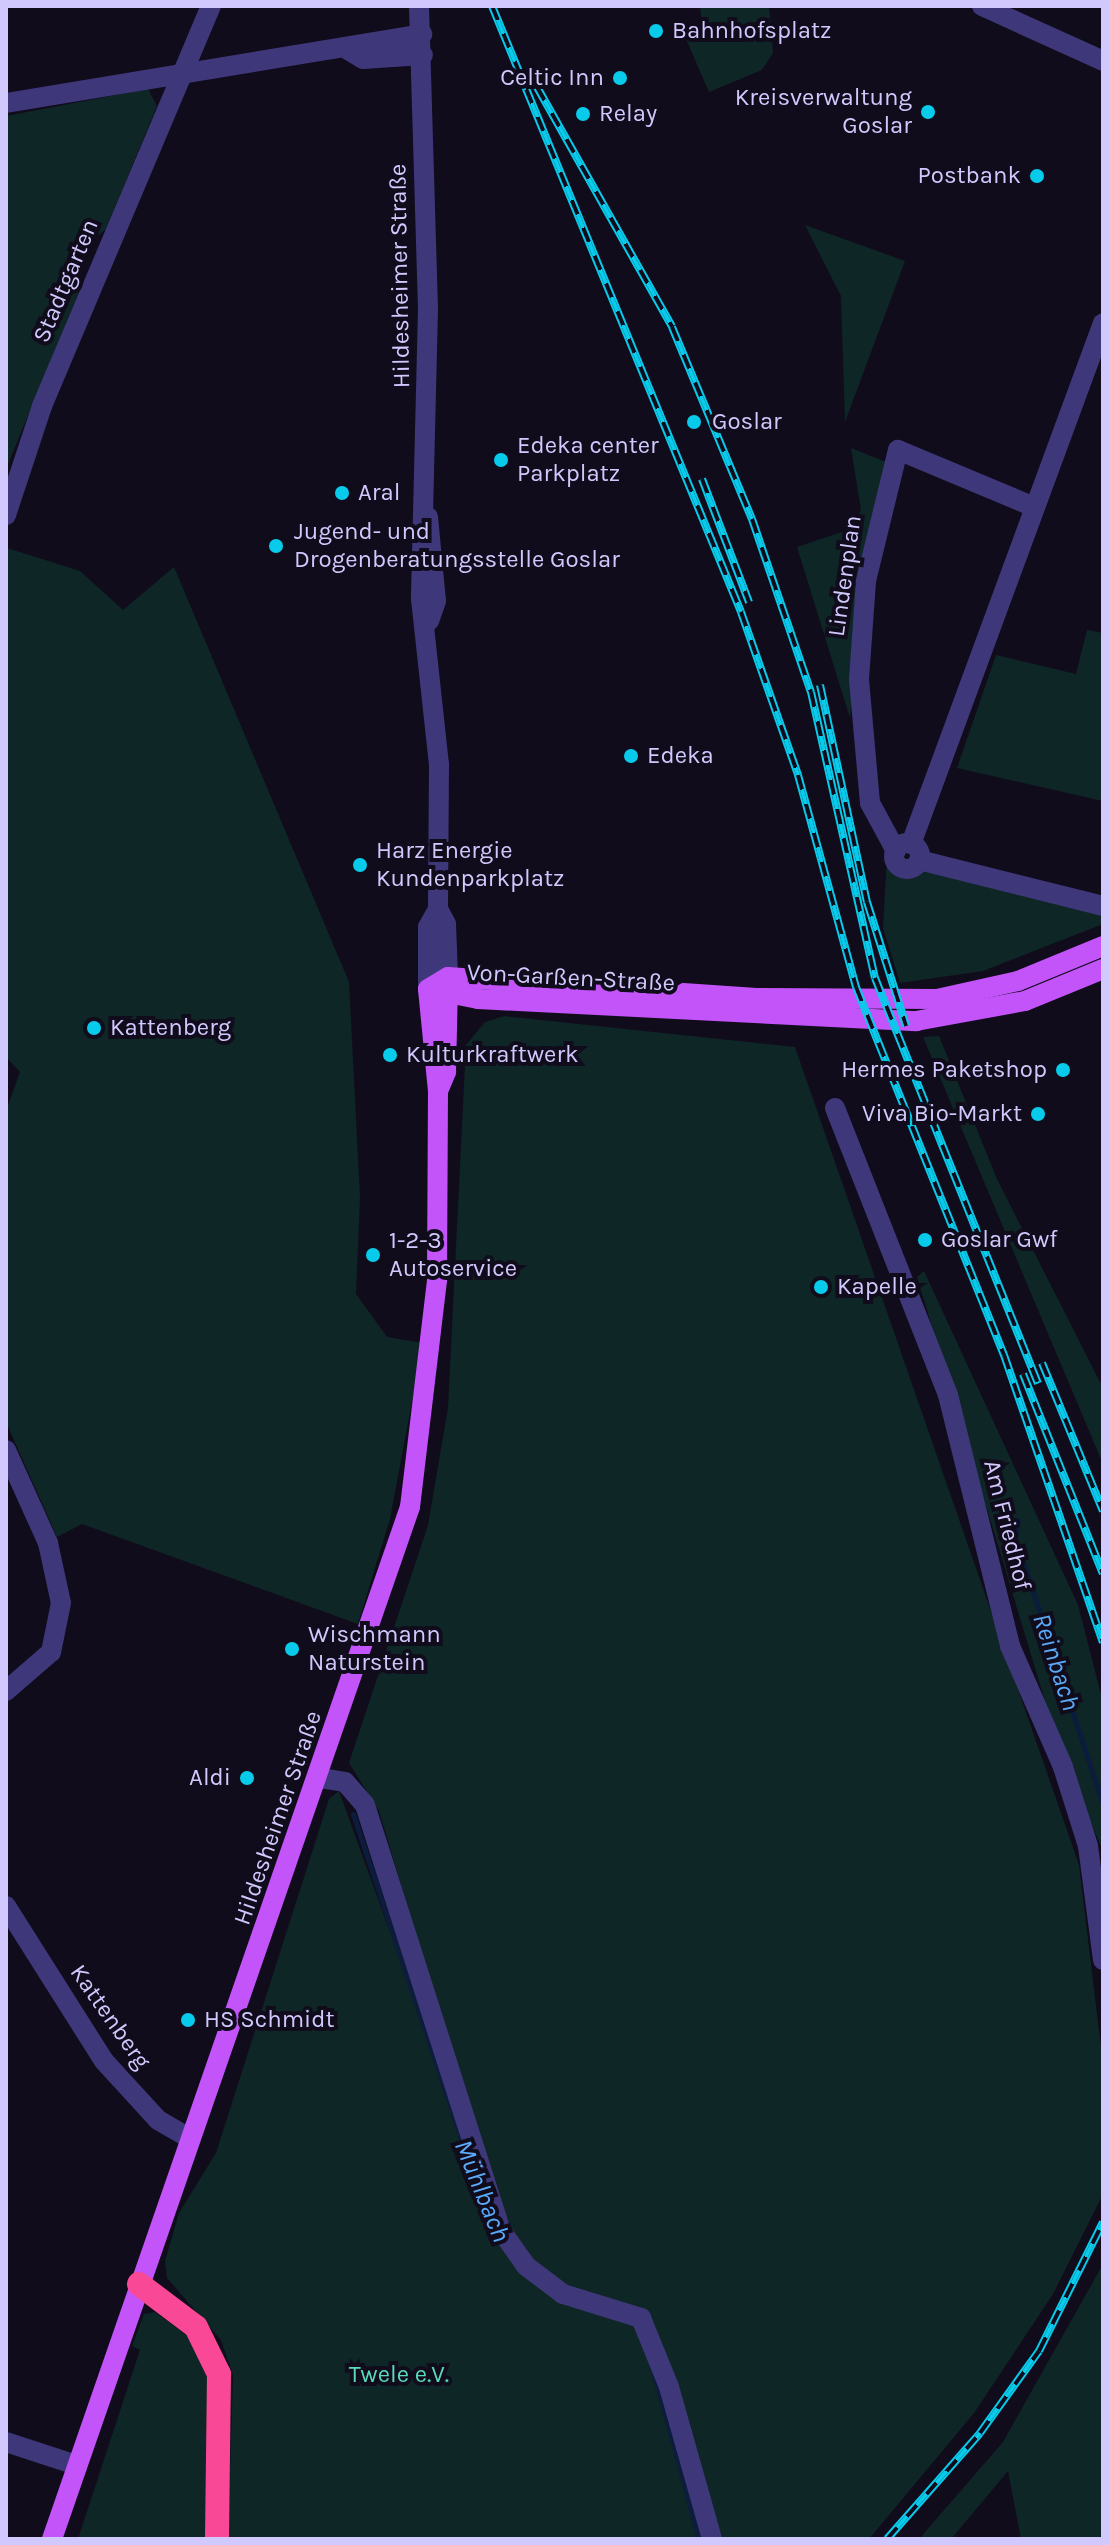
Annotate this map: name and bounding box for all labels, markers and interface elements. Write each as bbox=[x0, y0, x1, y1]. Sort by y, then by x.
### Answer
place label: Bahnhofsplatz bbox=[672, 17, 831, 45]
marker: Bahnhofsplatz bbox=[647, 22, 665, 40]
place label: Celtic Inn bbox=[500, 64, 604, 92]
marker: Celtic Inn bbox=[611, 69, 629, 87]
place label: Kreisverwaltung Goslar bbox=[735, 84, 912, 140]
place label: Relay bbox=[599, 100, 657, 128]
marker: Kreisverwaltung Goslar bbox=[919, 103, 937, 121]
marker: Relay bbox=[574, 105, 592, 123]
place label: Postbank bbox=[918, 162, 1021, 190]
street label: Hildesheimer Straße bbox=[384, 163, 416, 389]
marker: Postbank bbox=[1028, 167, 1046, 185]
street label: Stadtgarten bbox=[27, 215, 105, 347]
place label: Goslar bbox=[712, 408, 782, 436]
marker: Goslar bbox=[683, 411, 705, 433]
place label: Edeka center Parkplatz bbox=[517, 432, 659, 488]
marker: Edeka center Parkplatz bbox=[492, 451, 510, 469]
place label: Aral bbox=[358, 479, 400, 507]
marker: Aral bbox=[333, 484, 351, 502]
street label: Lindenplan bbox=[822, 513, 868, 639]
place label: Jugend- und Drogenberatungsstelle Goslar bbox=[294, 518, 620, 574]
marker: Jugend- und Drogenberatungsstelle Goslar bbox=[265, 535, 287, 557]
place label: Edeka bbox=[647, 742, 714, 770]
marker: Edeka bbox=[622, 747, 640, 765]
place label: Harz Energie Kundenparkplatz bbox=[376, 837, 564, 893]
marker: Harz Energie Kundenparkplatz bbox=[351, 856, 369, 874]
street label: Von-Garßen-Straße bbox=[466, 958, 676, 998]
place label: Kattenberg bbox=[110, 1014, 231, 1042]
marker: Kattenberg bbox=[85, 1019, 103, 1037]
place label: Kulturkraftwerk bbox=[406, 1041, 579, 1069]
marker: Kulturkraftwerk bbox=[381, 1046, 399, 1064]
place label: Hermes Paketshop bbox=[841, 1056, 1047, 1084]
marker: Hermes Paketshop bbox=[1054, 1061, 1072, 1079]
place label: Viva Bio-Markt bbox=[862, 1100, 1022, 1128]
marker: Viva Bio-Markt bbox=[1029, 1105, 1047, 1123]
place label: Goslar Gwf bbox=[941, 1226, 1058, 1254]
place label: 1-2-3 Autoservice bbox=[389, 1227, 517, 1283]
marker: Goslar Gwf bbox=[916, 1231, 934, 1249]
marker: 1-2-3 Autoservice bbox=[364, 1246, 382, 1264]
place label: Kapelle bbox=[837, 1273, 917, 1301]
marker: Kapelle bbox=[812, 1278, 830, 1296]
street label: Am Friedhof bbox=[977, 1457, 1037, 1593]
water label: Reinbach bbox=[1026, 1609, 1086, 1715]
place label: Wischmann Naturstein bbox=[308, 1621, 441, 1677]
marker: Wischmann Naturstein bbox=[283, 1640, 301, 1658]
street label: Hildesheimer Straße bbox=[228, 1707, 328, 1929]
place label: Aldi bbox=[189, 1764, 231, 1792]
marker: Aldi bbox=[238, 1769, 256, 1787]
street label: Kattenberg bbox=[63, 1959, 157, 2075]
place label: HS Schmidt bbox=[204, 2006, 334, 2034]
marker: HS Schmidt bbox=[179, 2011, 197, 2029]
water label: Mühlbach bbox=[447, 2135, 517, 2247]
park label: Twele e.V. bbox=[349, 2361, 449, 2389]

